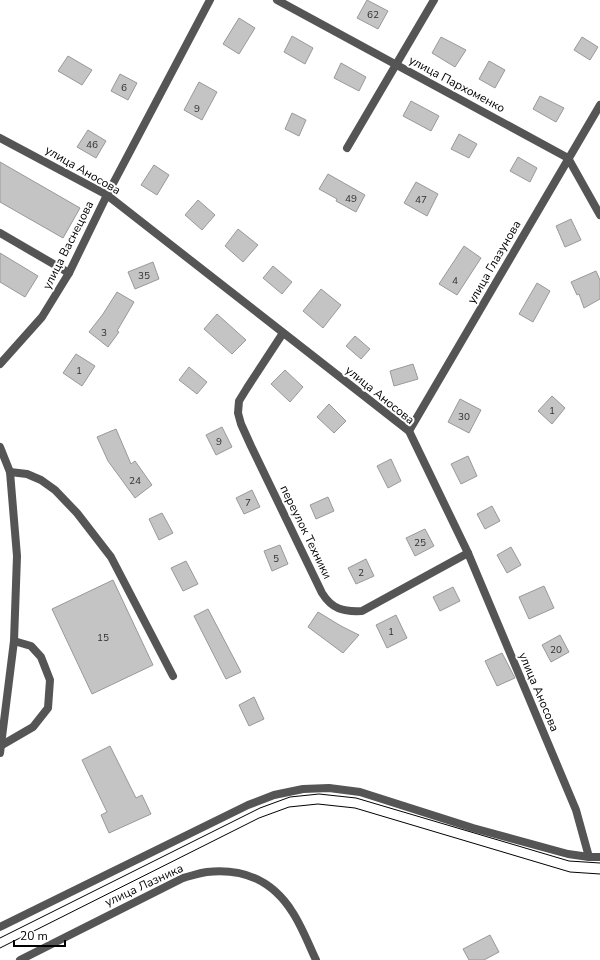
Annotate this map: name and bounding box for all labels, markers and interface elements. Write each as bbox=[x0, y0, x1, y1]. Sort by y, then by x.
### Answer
house number: 62 bbox=[367, 8, 379, 22]
street label: улица Пархоменко bbox=[406, 52, 508, 116]
house number: 6 bbox=[121, 81, 127, 95]
house number: 9 bbox=[194, 102, 200, 116]
house number: 46 bbox=[86, 138, 98, 152]
street label: улица Аносова bbox=[42, 142, 124, 198]
house number: 49 bbox=[345, 192, 357, 206]
house number: 47 bbox=[415, 193, 427, 207]
street label: улица Васнецова bbox=[39, 198, 97, 292]
street label: улица Глазунова bbox=[464, 217, 524, 307]
house number: 35 bbox=[138, 269, 150, 283]
house number: 4 bbox=[452, 274, 458, 288]
house number: 3 bbox=[101, 326, 107, 340]
street label: улица Аносова bbox=[342, 362, 418, 428]
house number: 1 bbox=[76, 364, 82, 378]
house number: 1 bbox=[549, 404, 555, 418]
house number: 30 bbox=[458, 410, 470, 424]
house number: 9 bbox=[216, 435, 222, 449]
house number: 24 bbox=[129, 474, 141, 488]
street label: переулок Техники bbox=[276, 482, 336, 582]
house number: 7 bbox=[245, 496, 251, 510]
house number: 25 bbox=[414, 536, 426, 550]
house number: 5 bbox=[273, 552, 279, 566]
house number: 2 bbox=[358, 566, 364, 580]
house number: 1 bbox=[388, 625, 394, 639]
house number: 15 bbox=[97, 631, 109, 645]
house number: 20 bbox=[550, 643, 562, 657]
street label: улица Аносова bbox=[515, 650, 563, 734]
street label: улица Лазника bbox=[102, 860, 186, 910]
scale bar bbox=[14, 922, 65, 948]
text: 20 m bbox=[20, 928, 48, 944]

